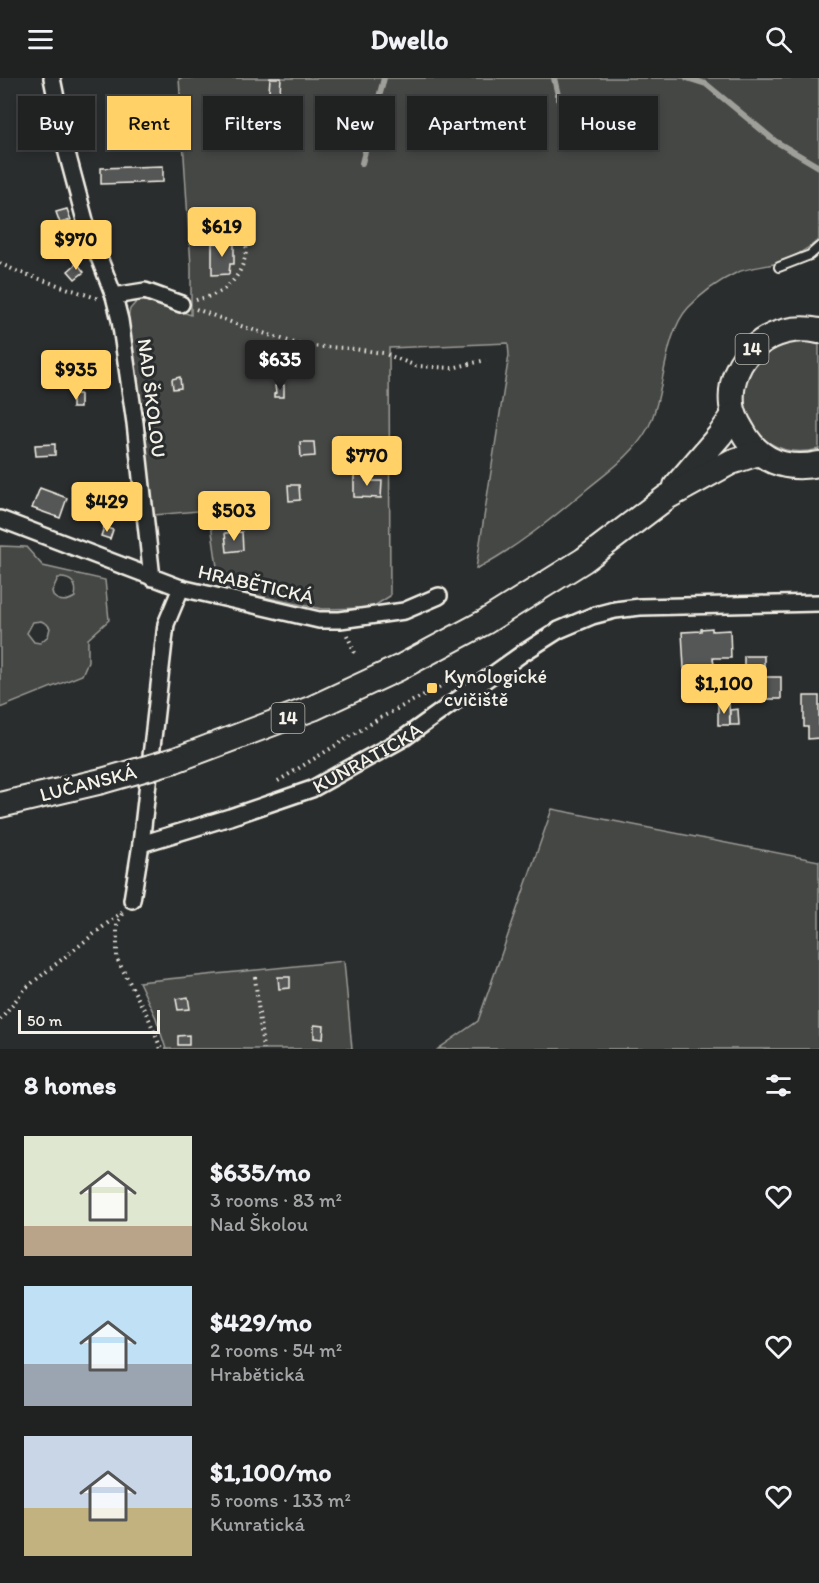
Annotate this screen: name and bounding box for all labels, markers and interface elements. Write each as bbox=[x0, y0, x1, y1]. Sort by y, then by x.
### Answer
icon: menu bbox=[24, 23, 57, 56]
text: Dwello bbox=[370, 23, 449, 56]
icon: search bbox=[762, 23, 795, 56]
chip: Buy bbox=[18, 96, 95, 150]
chip: Rent bbox=[107, 96, 191, 150]
chip: Filters bbox=[203, 96, 303, 150]
chip: New bbox=[315, 96, 395, 150]
chip: Apartment bbox=[407, 96, 547, 150]
chip: House bbox=[559, 96, 658, 150]
pin: $619 bbox=[186, 207, 258, 258]
text: $619 bbox=[202, 214, 242, 238]
pin: $970 bbox=[40, 220, 112, 271]
text: $970 bbox=[55, 227, 97, 251]
road number: 14 bbox=[736, 334, 768, 364]
street label: NAD ŠKOLOU bbox=[133, 337, 171, 459]
pin: $635 bbox=[244, 340, 316, 391]
text: $635 bbox=[259, 347, 301, 371]
pin: $935 bbox=[40, 350, 112, 401]
text: $935 bbox=[55, 357, 97, 381]
pin: $770 bbox=[331, 436, 403, 487]
text: $770 bbox=[346, 443, 388, 467]
pin: $429 bbox=[71, 482, 143, 533]
text: $429 bbox=[85, 489, 129, 513]
pin: $503 bbox=[198, 491, 270, 542]
text: $503 bbox=[212, 498, 256, 522]
street label: HRABĚTICKÁ bbox=[196, 559, 316, 609]
place label: Kynologické cvičiště bbox=[444, 664, 547, 711]
pin: $1,100 bbox=[675, 664, 773, 715]
text: $1,100 bbox=[695, 671, 753, 695]
marker: Kynologické cvičiště bbox=[425, 681, 439, 695]
road number: 14 bbox=[272, 703, 304, 733]
street label: KUNRATICKÁ bbox=[308, 717, 427, 798]
street label: LUČANSKÁ bbox=[37, 759, 139, 807]
scale bar bbox=[18, 1007, 160, 1034]
text: 50 m bbox=[27, 1011, 62, 1030]
text: 8 homes bbox=[24, 1069, 116, 1101]
icon: filters bbox=[762, 1069, 795, 1102]
text: $635/mo bbox=[210, 1156, 311, 1188]
icon: home bbox=[72, 1160, 144, 1232]
icon: heart bbox=[762, 1180, 795, 1213]
text: 3 rooms · 83 m² bbox=[210, 1188, 342, 1212]
text: Nad Školou bbox=[210, 1212, 308, 1236]
text: $429/mo bbox=[210, 1306, 312, 1338]
icon: home bbox=[72, 1310, 144, 1382]
icon: heart bbox=[762, 1330, 795, 1363]
text: 2 rooms · 54 m² bbox=[210, 1338, 342, 1362]
text: Hrabětická bbox=[210, 1362, 305, 1386]
text: $1,100/mo bbox=[210, 1456, 332, 1488]
icon: home bbox=[72, 1460, 144, 1532]
icon: heart bbox=[762, 1480, 795, 1513]
text: 5 rooms · 133 m² bbox=[210, 1488, 351, 1512]
text: Kunratická bbox=[210, 1512, 305, 1536]

